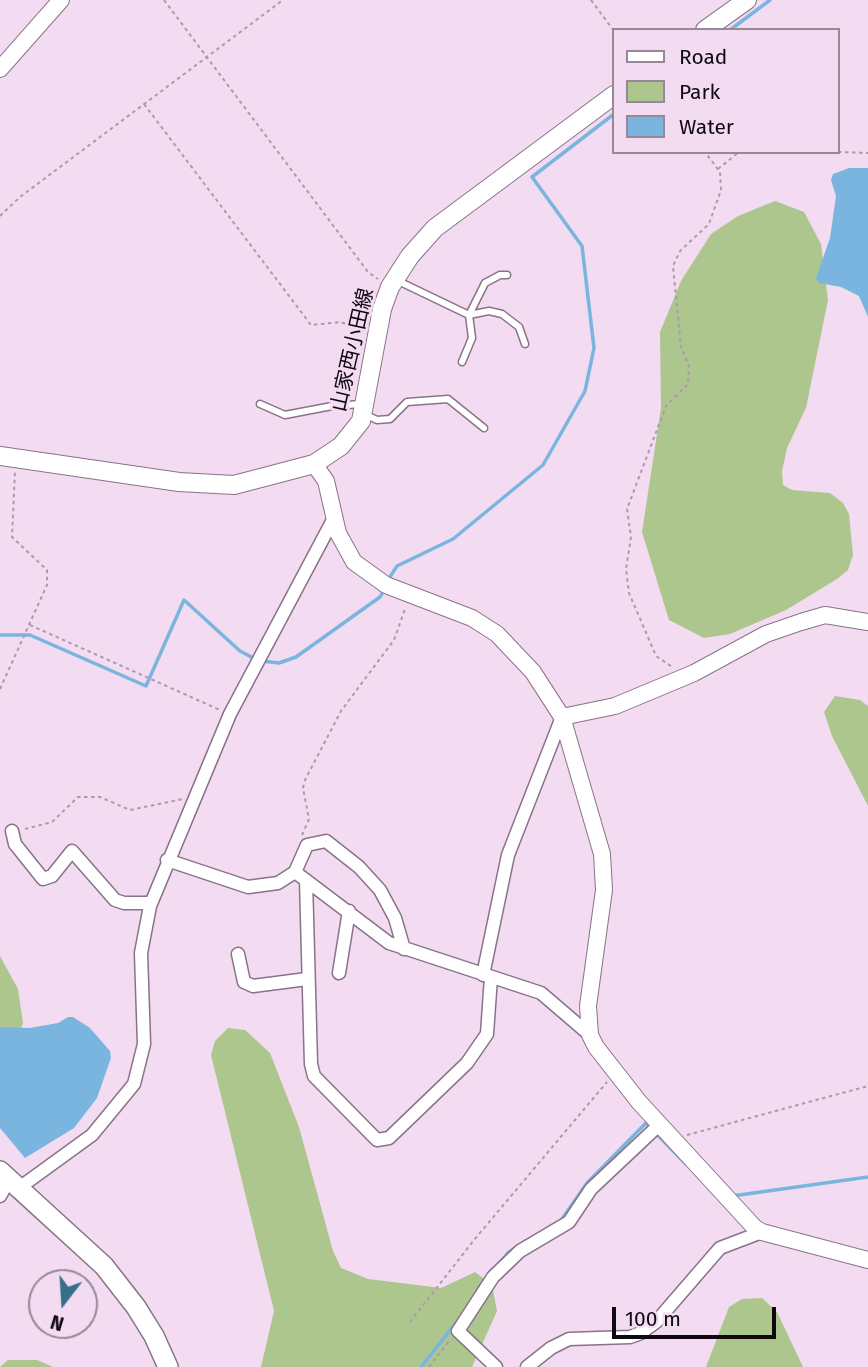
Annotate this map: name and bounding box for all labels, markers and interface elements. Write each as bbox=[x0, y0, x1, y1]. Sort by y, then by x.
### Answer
legend bbox=[612, 28, 840, 154]
text: Road bbox=[679, 44, 727, 70]
text: Park bbox=[679, 79, 720, 105]
text: Water bbox=[679, 114, 734, 140]
street label: 山家西小田線 bbox=[327, 286, 379, 414]
north arrow bbox=[28, 1269, 98, 1339]
scale bar bbox=[616, 1294, 780, 1338]
text: 100 m bbox=[625, 1306, 681, 1332]
text: N bbox=[48, 1310, 67, 1335]

